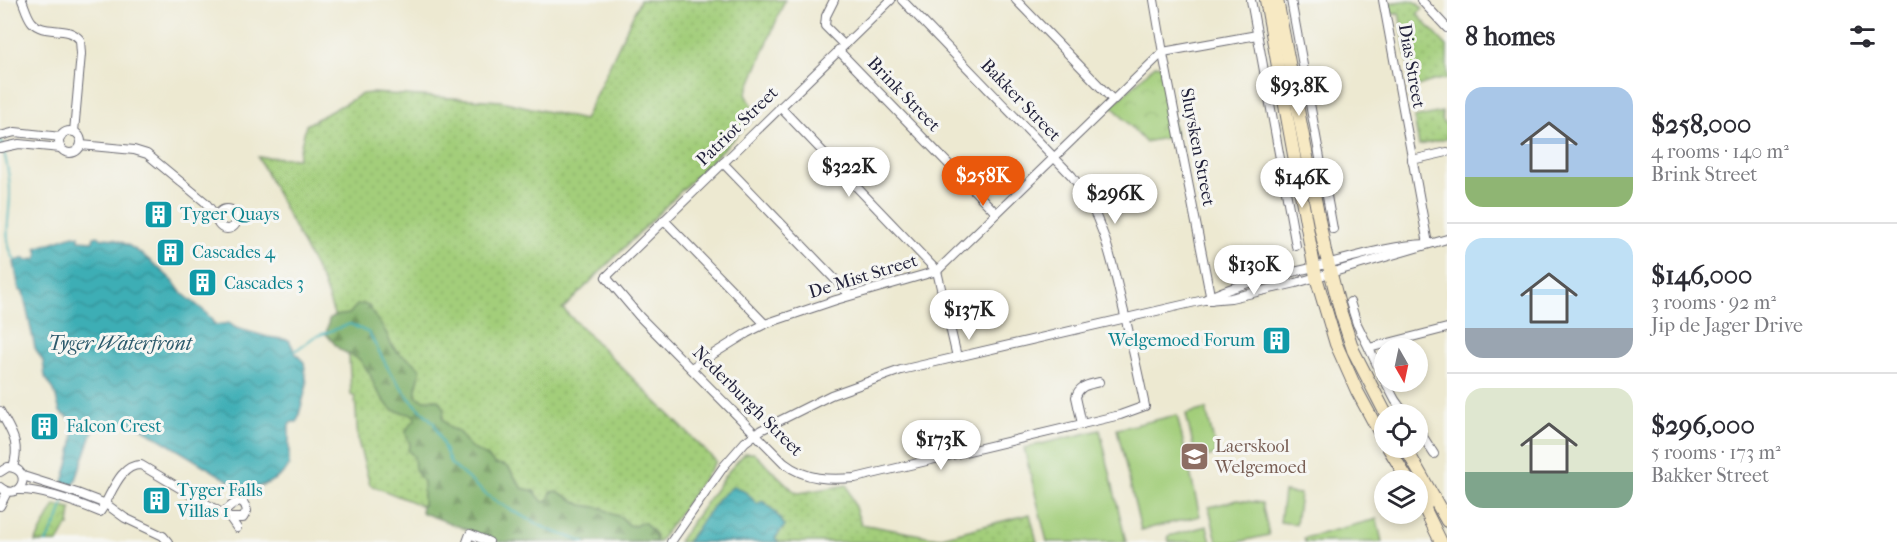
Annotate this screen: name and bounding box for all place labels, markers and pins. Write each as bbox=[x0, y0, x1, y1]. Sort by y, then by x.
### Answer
pin: $93.8K bbox=[1250, 66, 1348, 117]
pin: $322K bbox=[807, 147, 891, 198]
pin: $258K bbox=[941, 156, 1025, 207]
pin: $146K bbox=[1260, 158, 1344, 209]
pin: $296K bbox=[1073, 174, 1157, 225]
building icon: Tyger Quays bbox=[143, 198, 175, 230]
place label: Tyger Quays bbox=[180, 204, 280, 225]
building icon: Cascades 4 bbox=[155, 236, 187, 268]
place label: Cascades 4 bbox=[192, 242, 276, 263]
pin: $130K bbox=[1212, 245, 1296, 296]
building icon: Cascades 3 bbox=[187, 267, 219, 299]
place label: Cascades 3 bbox=[224, 273, 304, 294]
pin: $137K bbox=[927, 290, 1011, 341]
building icon: Welgemoed Forum bbox=[1260, 324, 1292, 356]
place label: Welgemoed Forum bbox=[1107, 330, 1255, 351]
building icon: Falcon Crest bbox=[29, 410, 61, 442]
place label: Falcon Crest bbox=[66, 416, 162, 437]
pin: $173K bbox=[899, 420, 983, 471]
place label: Laerskool Welgemoed bbox=[1214, 436, 1307, 478]
school or university icon: Laerskool Welgemoed bbox=[1178, 440, 1210, 472]
place label: Tyger Falls Villas 1 bbox=[176, 480, 263, 522]
building icon: Tyger Falls Villas 1 bbox=[140, 484, 172, 516]

